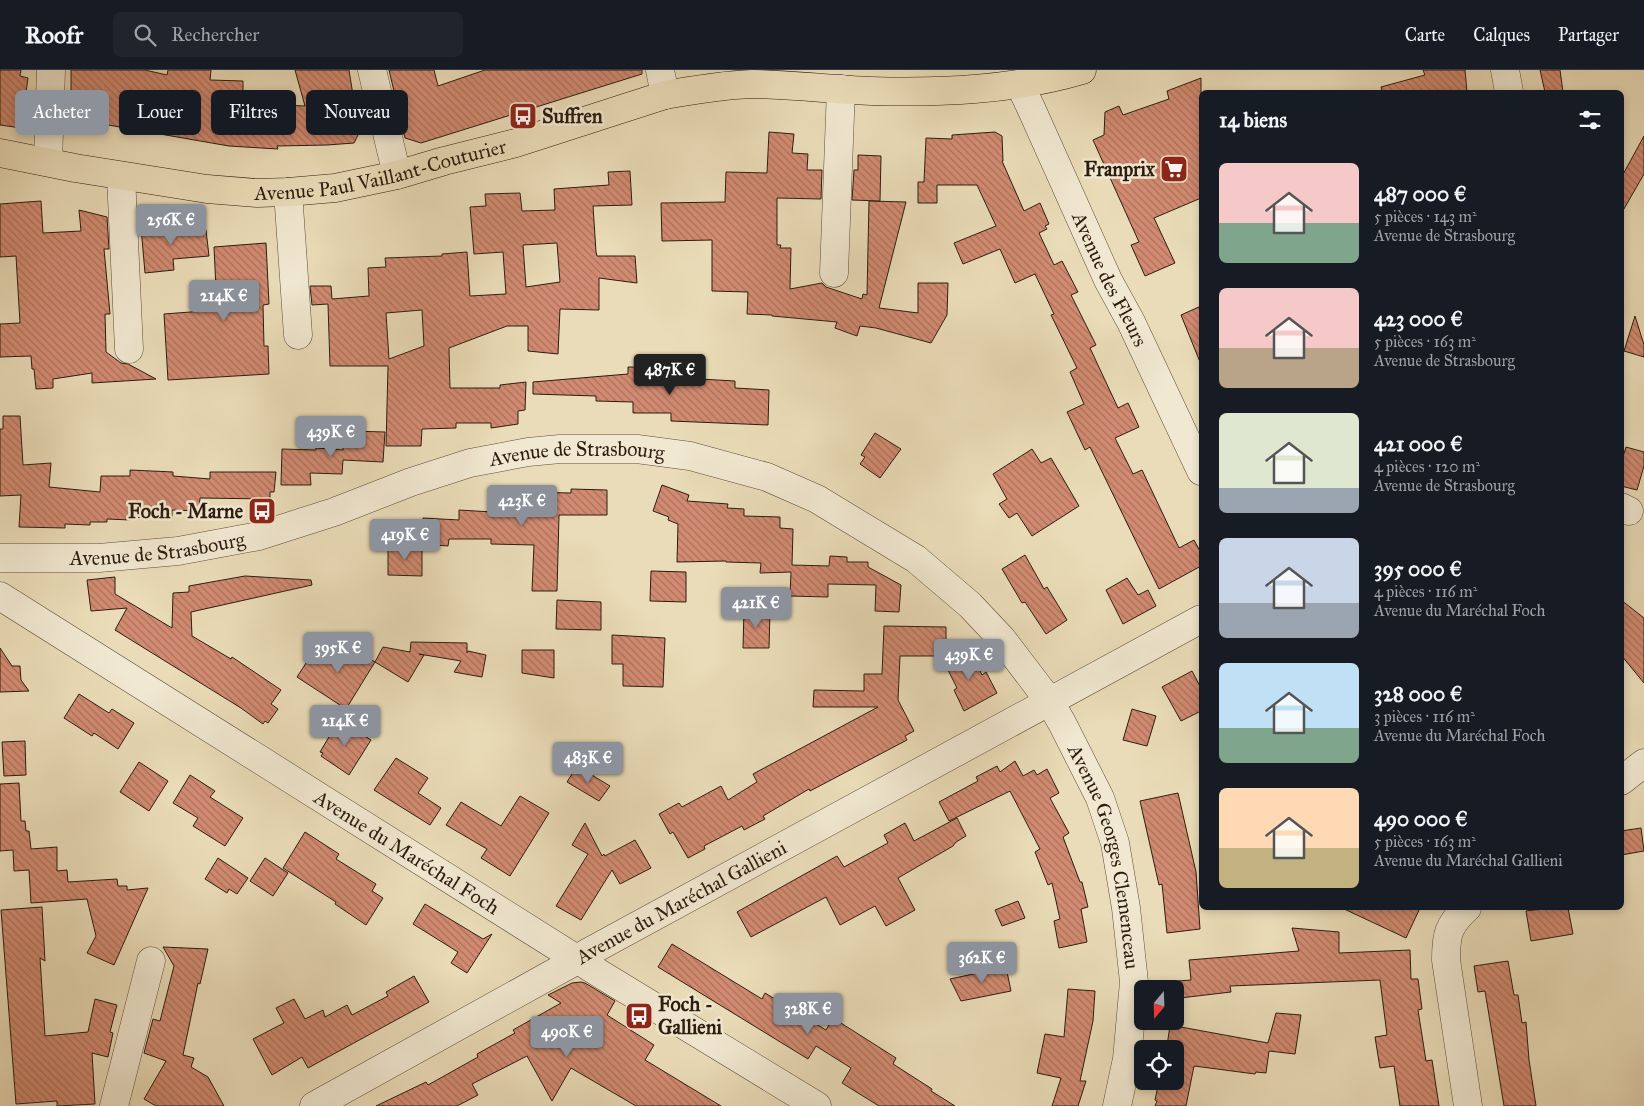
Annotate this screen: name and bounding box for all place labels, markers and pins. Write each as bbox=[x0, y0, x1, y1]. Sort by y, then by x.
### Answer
bus stop icon: Suffren bbox=[508, 101, 538, 131]
place label: Suffren bbox=[542, 104, 603, 128]
supermarket icon: Franprix bbox=[1159, 154, 1189, 184]
place label: Franprix bbox=[1084, 157, 1156, 182]
pin: 256K € bbox=[130, 204, 212, 246]
pin: 214K € bbox=[183, 280, 265, 322]
pin: 487K € bbox=[629, 354, 711, 396]
pin: 439K € bbox=[290, 416, 372, 458]
pin: 423K € bbox=[481, 484, 563, 527]
bus stop icon: Foch - Marne bbox=[247, 496, 277, 526]
place label: Foch - Marne bbox=[128, 499, 244, 523]
pin: 419K € bbox=[364, 518, 446, 561]
pin: 421K € bbox=[715, 586, 797, 629]
pin: 395K € bbox=[297, 632, 379, 674]
pin: 439K € bbox=[928, 638, 1010, 681]
pin: 214K € bbox=[304, 704, 386, 747]
pin: 483K € bbox=[547, 742, 629, 784]
pin: 362K € bbox=[941, 942, 1023, 984]
place label: Foch - Gallieni bbox=[658, 992, 722, 1039]
pin: 328K € bbox=[767, 992, 849, 1035]
bus stop icon: Foch - Gallieni bbox=[624, 1001, 654, 1031]
pin: 490K € bbox=[526, 1016, 608, 1058]

